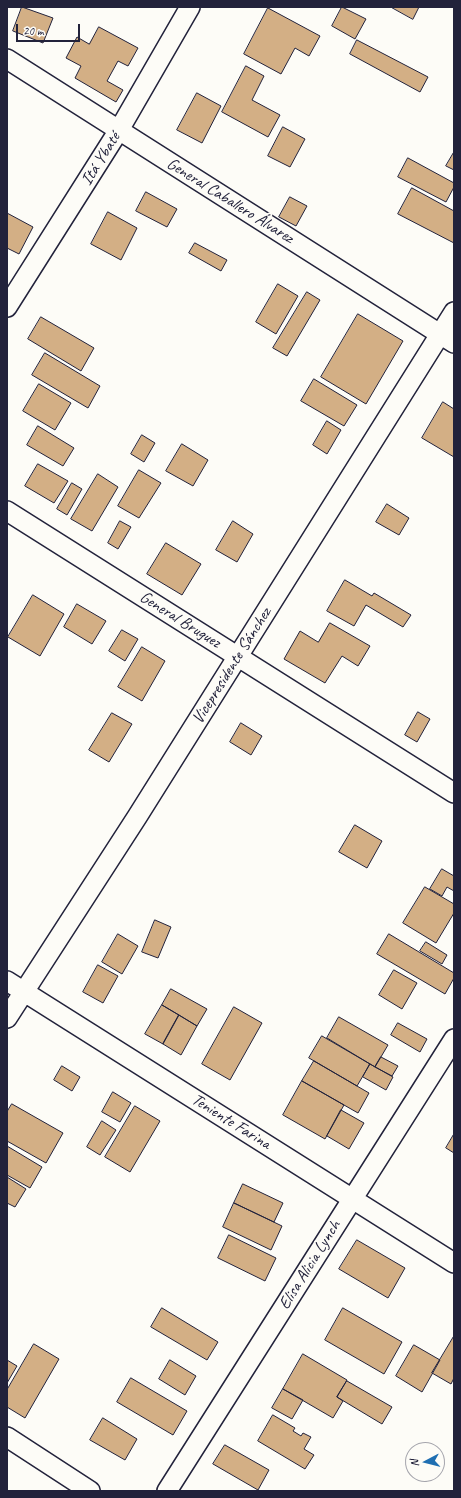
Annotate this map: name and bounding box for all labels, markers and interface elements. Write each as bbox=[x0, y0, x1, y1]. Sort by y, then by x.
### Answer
scale bar bbox=[18, 16, 82, 42]
text: 20 m bbox=[23, 23, 43, 39]
street label: Itá Ybaté bbox=[77, 129, 125, 189]
street label: General Caballero Álvarez bbox=[163, 154, 297, 248]
street label: General Bruguez bbox=[136, 587, 224, 653]
street label: Vicepresidente Sánchez bbox=[188, 604, 276, 728]
street label: Teniente Farina bbox=[188, 1090, 274, 1154]
street label: Elisa Alicia Lynch bbox=[275, 1217, 345, 1313]
north arrow bbox=[405, 1442, 445, 1482]
text: N bbox=[407, 1459, 421, 1468]

